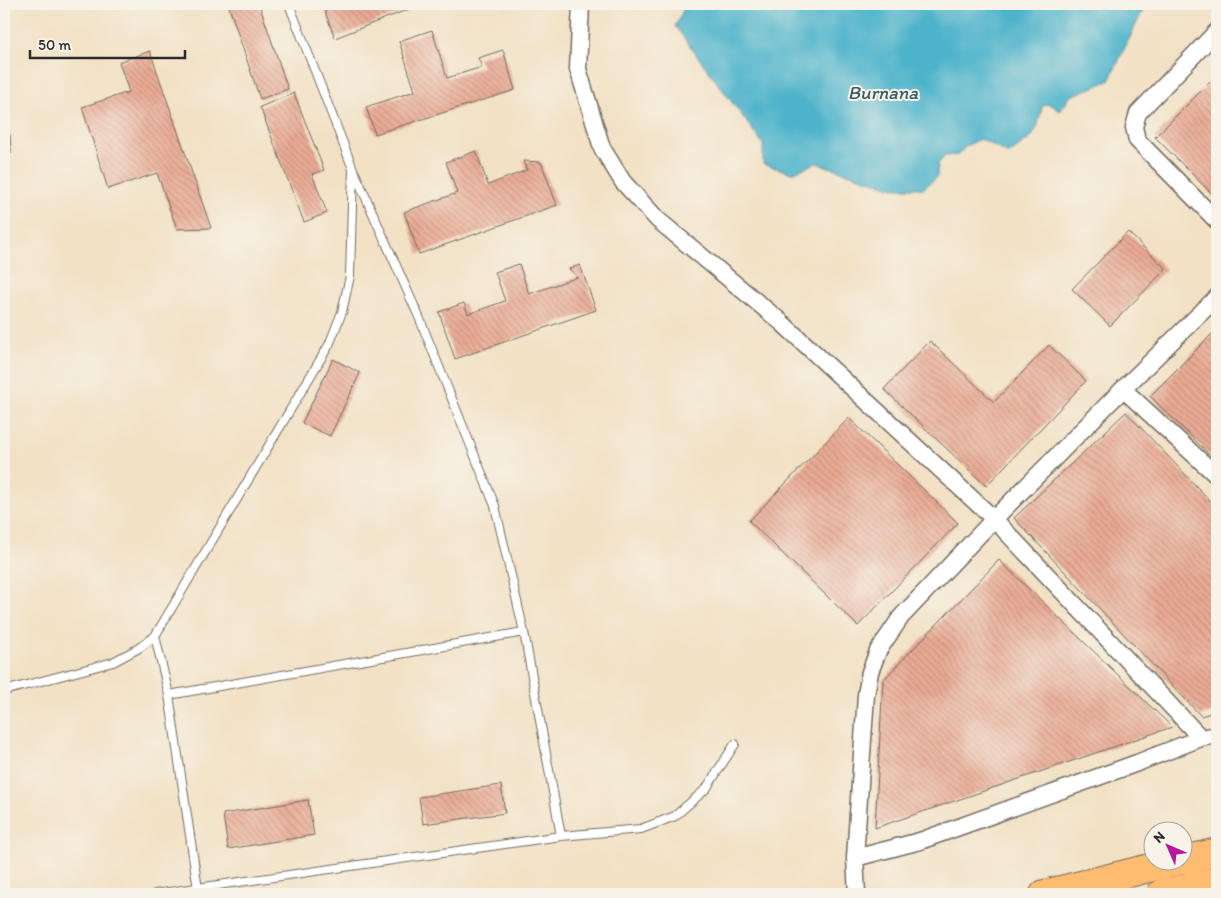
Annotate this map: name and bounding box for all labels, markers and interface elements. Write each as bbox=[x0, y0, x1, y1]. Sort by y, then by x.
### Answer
scale bar bbox=[30, 28, 185, 60]
text: 50 m bbox=[38, 36, 71, 54]
water label: Burnana bbox=[848, 81, 918, 104]
north arrow bbox=[1144, 820, 1194, 870]
text: N bbox=[1150, 828, 1169, 847]

